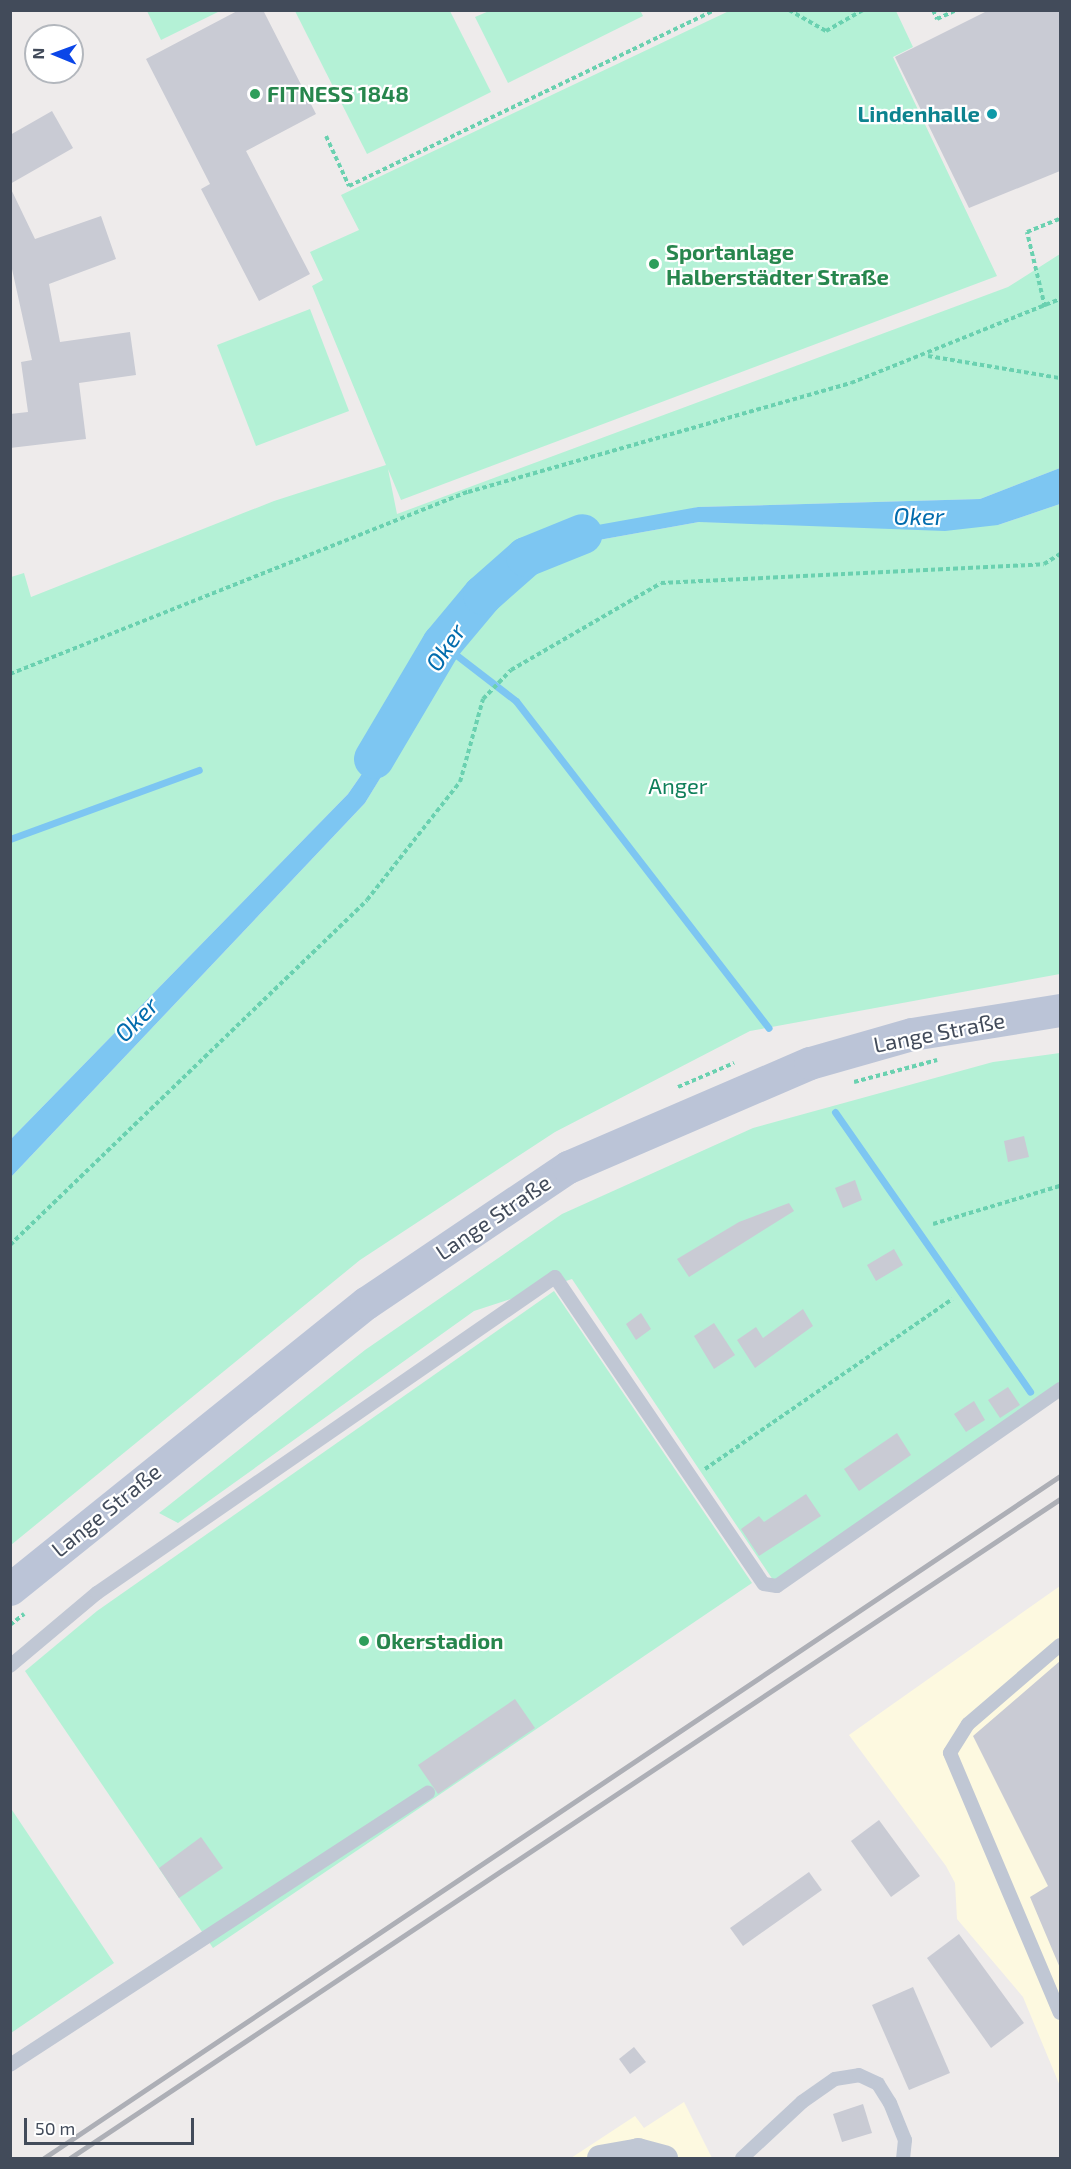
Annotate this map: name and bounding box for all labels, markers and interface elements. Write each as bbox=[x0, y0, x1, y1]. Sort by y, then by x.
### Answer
north arrow bbox=[24, 24, 84, 84]
text: N bbox=[28, 48, 47, 60]
place label: FITNESS 1848 bbox=[267, 81, 409, 107]
marker: FITNESS 1848 bbox=[248, 87, 262, 101]
place label: Lindenhalle bbox=[858, 101, 980, 127]
marker: Lindenhalle bbox=[985, 107, 999, 121]
place label: Sportanlage Halberstädter Straße bbox=[666, 238, 889, 290]
marker: Sportanlage Halberstädter Straße bbox=[647, 257, 661, 271]
water label: Oker bbox=[894, 502, 944, 530]
water label: Oker bbox=[419, 618, 471, 676]
park label: Anger bbox=[648, 773, 708, 799]
water label: Oker bbox=[108, 991, 164, 1047]
street label: Lange Straße bbox=[871, 1006, 1007, 1058]
street label: Lange Straße bbox=[430, 1169, 556, 1265]
street label: Lange Straße bbox=[46, 1458, 166, 1562]
place label: Okerstadion bbox=[376, 1628, 503, 1654]
marker: Okerstadion bbox=[357, 1634, 371, 1648]
scale bar bbox=[27, 2106, 196, 2144]
text: 50 m bbox=[35, 2117, 75, 2139]

